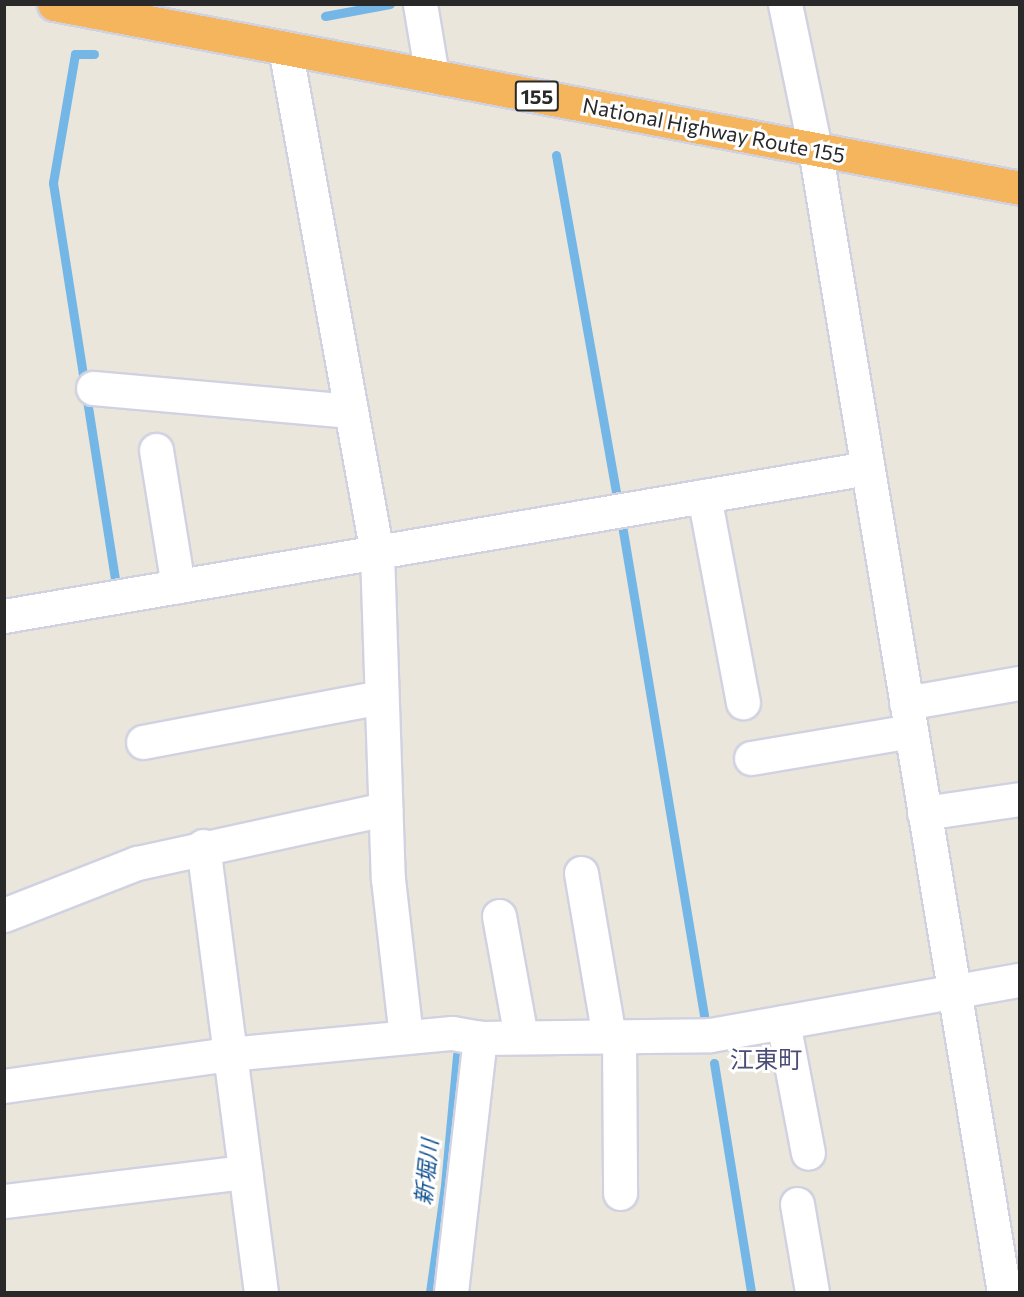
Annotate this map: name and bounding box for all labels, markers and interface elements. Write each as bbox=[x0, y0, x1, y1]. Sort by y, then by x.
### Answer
road number: 155 bbox=[514, 79, 560, 113]
street label: National Highway Route 155 bbox=[581, 92, 847, 168]
district label: 江東町 bbox=[730, 1045, 802, 1073]
water label: 新堀川 bbox=[409, 1138, 443, 1206]

